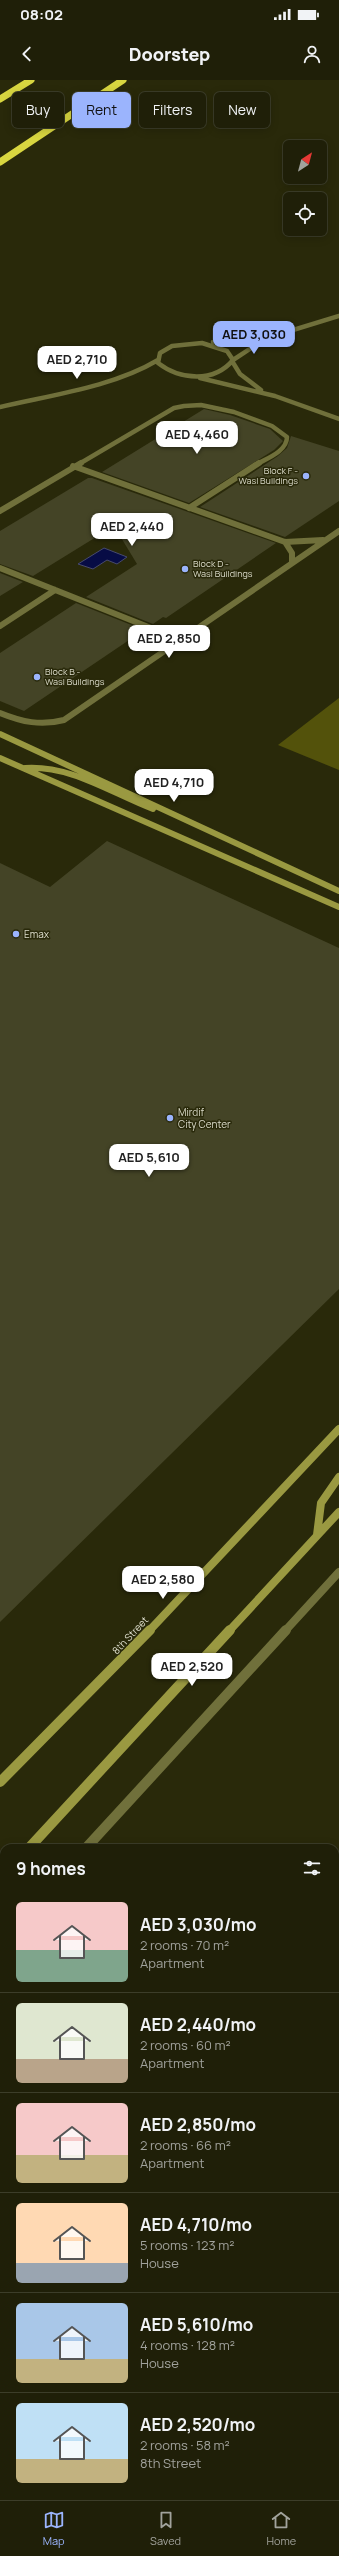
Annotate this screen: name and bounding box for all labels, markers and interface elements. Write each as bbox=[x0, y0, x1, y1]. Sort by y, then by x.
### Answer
text: 08:02 bbox=[20, 4, 63, 25]
text: Doorstep bbox=[129, 42, 210, 66]
icon: back bbox=[16, 43, 38, 65]
icon: person bbox=[301, 43, 323, 65]
chip: Buy bbox=[12, 92, 64, 128]
chip: Rent bbox=[72, 92, 131, 128]
chip: Filters bbox=[139, 92, 206, 128]
chip: New bbox=[214, 92, 270, 128]
north arrow bbox=[283, 140, 327, 184]
map controls bbox=[283, 140, 327, 236]
button: locate bbox=[283, 192, 327, 236]
pin: AED 3,030 bbox=[208, 321, 300, 355]
text: AED 3,030 bbox=[222, 325, 286, 343]
pin: AED 2,710 bbox=[31, 346, 123, 380]
text: AED 2,710 bbox=[47, 350, 107, 368]
pin: AED 4,460 bbox=[151, 421, 243, 455]
text: AED 4,460 bbox=[165, 425, 229, 443]
place label: Block F - Wasl Buildings bbox=[238, 464, 298, 487]
marker: Block F - Wasl Buildings bbox=[301, 471, 311, 481]
pin: AED 2,440 bbox=[86, 513, 178, 547]
text: AED 2,440 bbox=[100, 517, 164, 535]
place label: Block D - Wasl Buildings bbox=[193, 557, 253, 580]
marker: Block D - Wasl Buildings bbox=[180, 564, 190, 574]
pin: AED 2,850 bbox=[123, 625, 215, 659]
text: AED 2,850 bbox=[137, 629, 201, 647]
place label: Block B - Wasl Buildings bbox=[45, 665, 105, 688]
marker: Block B - Wasl Buildings bbox=[32, 672, 42, 682]
pin: AED 4,710 bbox=[128, 769, 220, 803]
text: AED 4,710 bbox=[144, 773, 204, 791]
place label: Emax bbox=[24, 927, 50, 941]
marker: Emax bbox=[11, 929, 21, 939]
place label: Mirdif City Center bbox=[178, 1105, 231, 1131]
marker: Mirdif City Center bbox=[165, 1113, 175, 1123]
pin: AED 5,610 bbox=[103, 1144, 195, 1178]
text: AED 5,610 bbox=[118, 1148, 180, 1166]
pin: AED 2,580 bbox=[117, 1566, 209, 1600]
text: AED 2,580 bbox=[131, 1570, 195, 1588]
street label: 8th Street bbox=[109, 1613, 151, 1657]
pin: AED 2,520 bbox=[146, 1653, 238, 1687]
text: AED 2,520 bbox=[160, 1657, 224, 1675]
text: 9 homes bbox=[16, 1857, 86, 1880]
icon: filters bbox=[301, 1857, 323, 1879]
text: AED 3,030/mo bbox=[140, 1913, 256, 1936]
icon: home bbox=[48, 1918, 96, 1966]
text: 2 rooms · 70 m² bbox=[140, 1936, 229, 1954]
text: Apartment bbox=[140, 1954, 204, 1972]
text: AED 2,440/mo bbox=[140, 2013, 256, 2036]
icon: home bbox=[48, 2019, 96, 2067]
text: 2 rooms · 60 m² bbox=[140, 2036, 231, 2054]
text: Apartment bbox=[140, 2054, 204, 2072]
text: AED 2,850/mo bbox=[140, 2113, 256, 2136]
icon: home bbox=[48, 2119, 96, 2167]
text: 2 rooms · 66 m² bbox=[140, 2136, 231, 2154]
text: Apartment bbox=[140, 2154, 204, 2172]
text: AED 4,710/mo bbox=[140, 2213, 252, 2236]
icon: home bbox=[48, 2219, 96, 2267]
text: 5 rooms · 123 m² bbox=[140, 2236, 235, 2254]
text: House bbox=[140, 2254, 179, 2272]
text: AED 5,610/mo bbox=[140, 2313, 253, 2336]
icon: home bbox=[48, 2319, 96, 2367]
text: 4 rooms · 128 m² bbox=[140, 2336, 235, 2354]
text: House bbox=[140, 2354, 179, 2372]
text: AED 2,520/mo bbox=[140, 2413, 255, 2436]
icon: home bbox=[48, 2419, 96, 2467]
text: 2 rooms · 58 m² bbox=[140, 2436, 230, 2454]
text: 8th Street bbox=[140, 2454, 201, 2472]
tab: Map bbox=[43, 2509, 65, 2548]
tab: Saved bbox=[150, 2509, 181, 2548]
tab: Home bbox=[267, 2509, 296, 2548]

